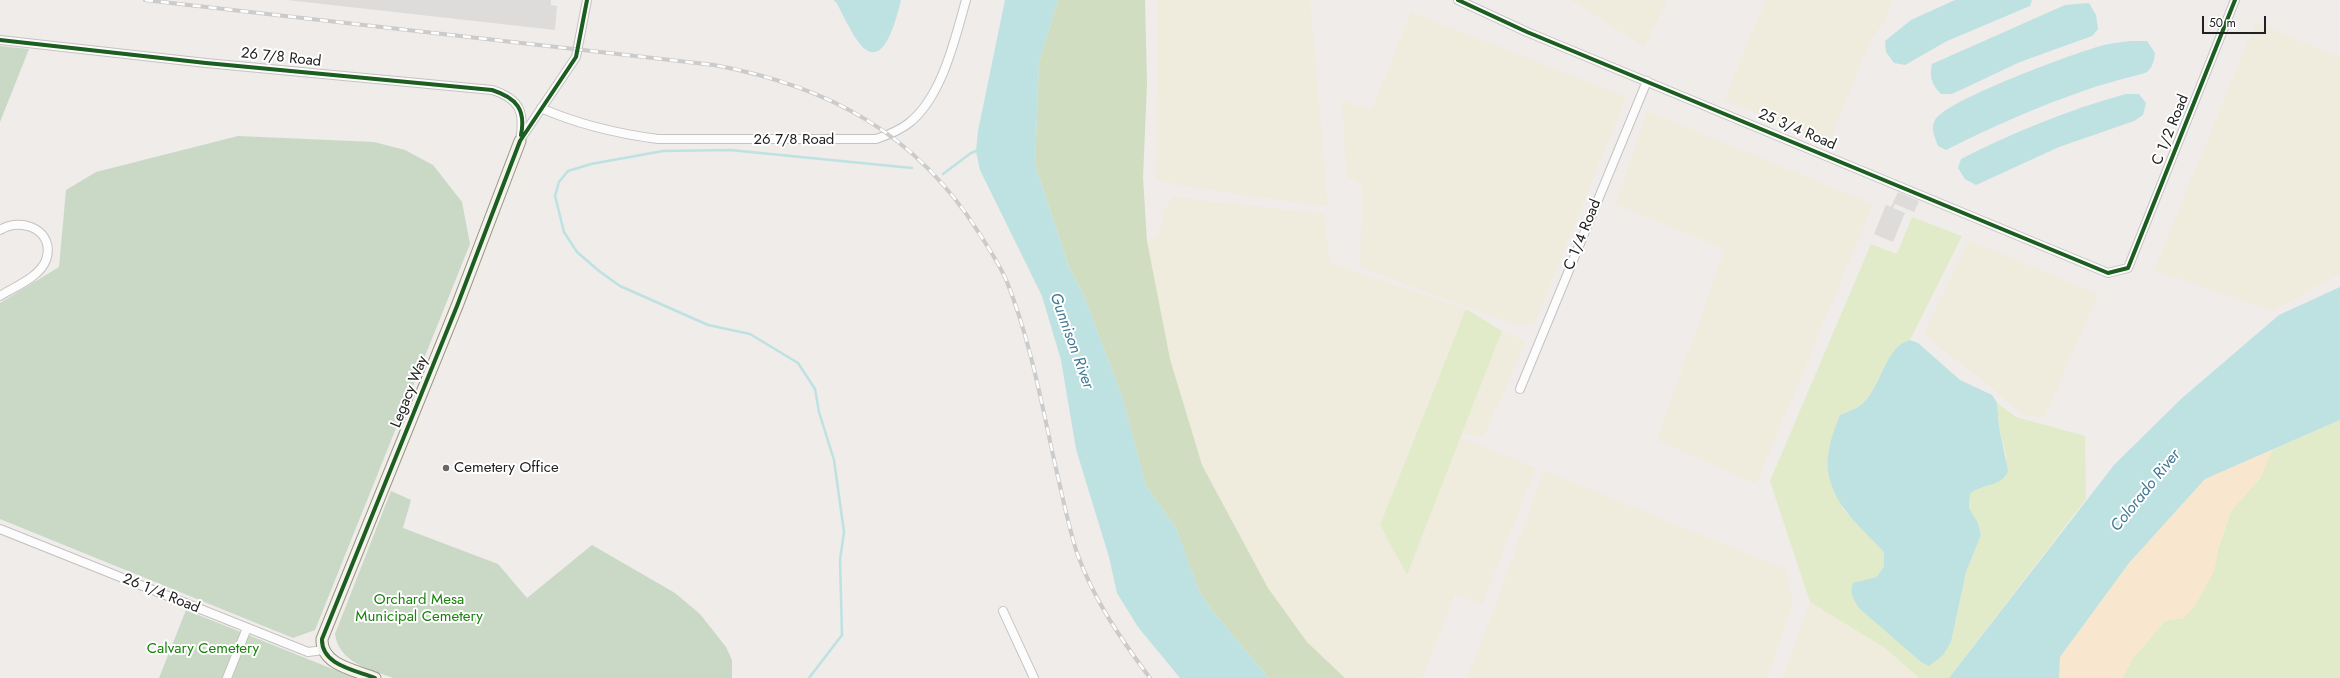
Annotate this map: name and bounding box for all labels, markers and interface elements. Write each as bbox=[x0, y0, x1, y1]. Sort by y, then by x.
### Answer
scale bar bbox=[2204, 8, 2268, 34]
text: 50 m bbox=[2209, 14, 2236, 32]
street label: 26 7/8 Road bbox=[240, 45, 322, 71]
street label: C 1/2 Road bbox=[2149, 92, 2193, 168]
street label: 25 3/4 Road bbox=[1755, 106, 1839, 154]
street label: 26 7/8 Road bbox=[754, 131, 834, 149]
street label: C 1/4 Road bbox=[1561, 197, 1605, 273]
water label: Gunnison River bbox=[1045, 290, 1097, 392]
street label: Legacy Way bbox=[387, 354, 433, 430]
water label: Colorado River bbox=[2107, 446, 2185, 536]
place label: Cemetery Office bbox=[454, 459, 559, 477]
marker: Cemetery Office bbox=[441, 463, 451, 473]
street label: 26 1/4 Road bbox=[120, 570, 202, 618]
park label: Orchard Mesa Municipal Cemetery bbox=[355, 591, 483, 626]
park label: Calvary Cemetery bbox=[147, 640, 259, 658]

